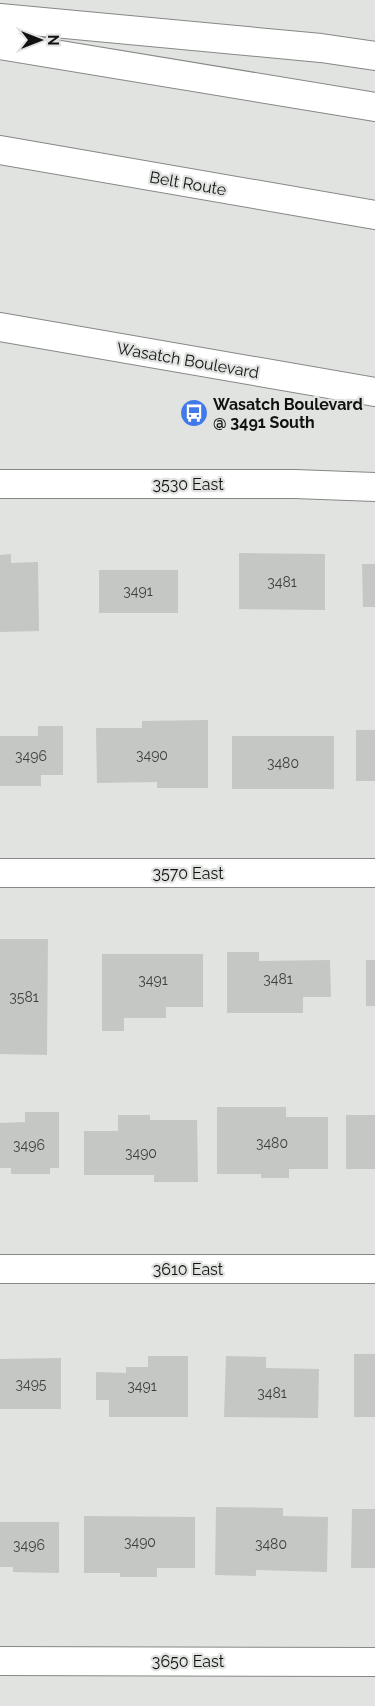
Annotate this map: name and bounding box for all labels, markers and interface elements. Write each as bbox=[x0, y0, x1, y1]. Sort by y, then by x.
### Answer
north arrow bbox=[15, 15, 65, 65]
text: N bbox=[45, 35, 61, 45]
street label: Belt Route bbox=[148, 167, 228, 200]
street label: Wasatch Boulevard bbox=[115, 339, 261, 382]
place label: Wasatch Boulevard @ 3491 South bbox=[213, 395, 363, 432]
bus stop icon: Wasatch Boulevard @ 3491 South bbox=[179, 398, 209, 428]
street label: 3530 East bbox=[152, 475, 224, 494]
house number: 3481 bbox=[267, 574, 297, 590]
house number: 3491 bbox=[123, 583, 153, 599]
house number: 3490 bbox=[136, 747, 168, 763]
house number: 3496 bbox=[15, 748, 47, 764]
house number: 3480 bbox=[267, 755, 299, 771]
street label: 3570 East bbox=[152, 864, 224, 883]
house number: 3481 bbox=[263, 971, 293, 987]
house number: 3491 bbox=[138, 972, 168, 988]
house number: 3581 bbox=[9, 989, 39, 1005]
house number: 3480 bbox=[256, 1135, 288, 1151]
house number: 3496 bbox=[13, 1137, 45, 1153]
house number: 3490 bbox=[125, 1145, 157, 1161]
street label: 3610 East bbox=[153, 1260, 224, 1279]
house number: 3495 bbox=[16, 1376, 47, 1392]
house number: 3491 bbox=[127, 1378, 157, 1394]
house number: 3481 bbox=[257, 1385, 287, 1401]
house number: 3490 bbox=[124, 1534, 156, 1550]
house number: 3480 bbox=[255, 1536, 287, 1552]
house number: 3496 bbox=[13, 1537, 45, 1553]
street label: 3650 East bbox=[152, 1652, 225, 1671]

